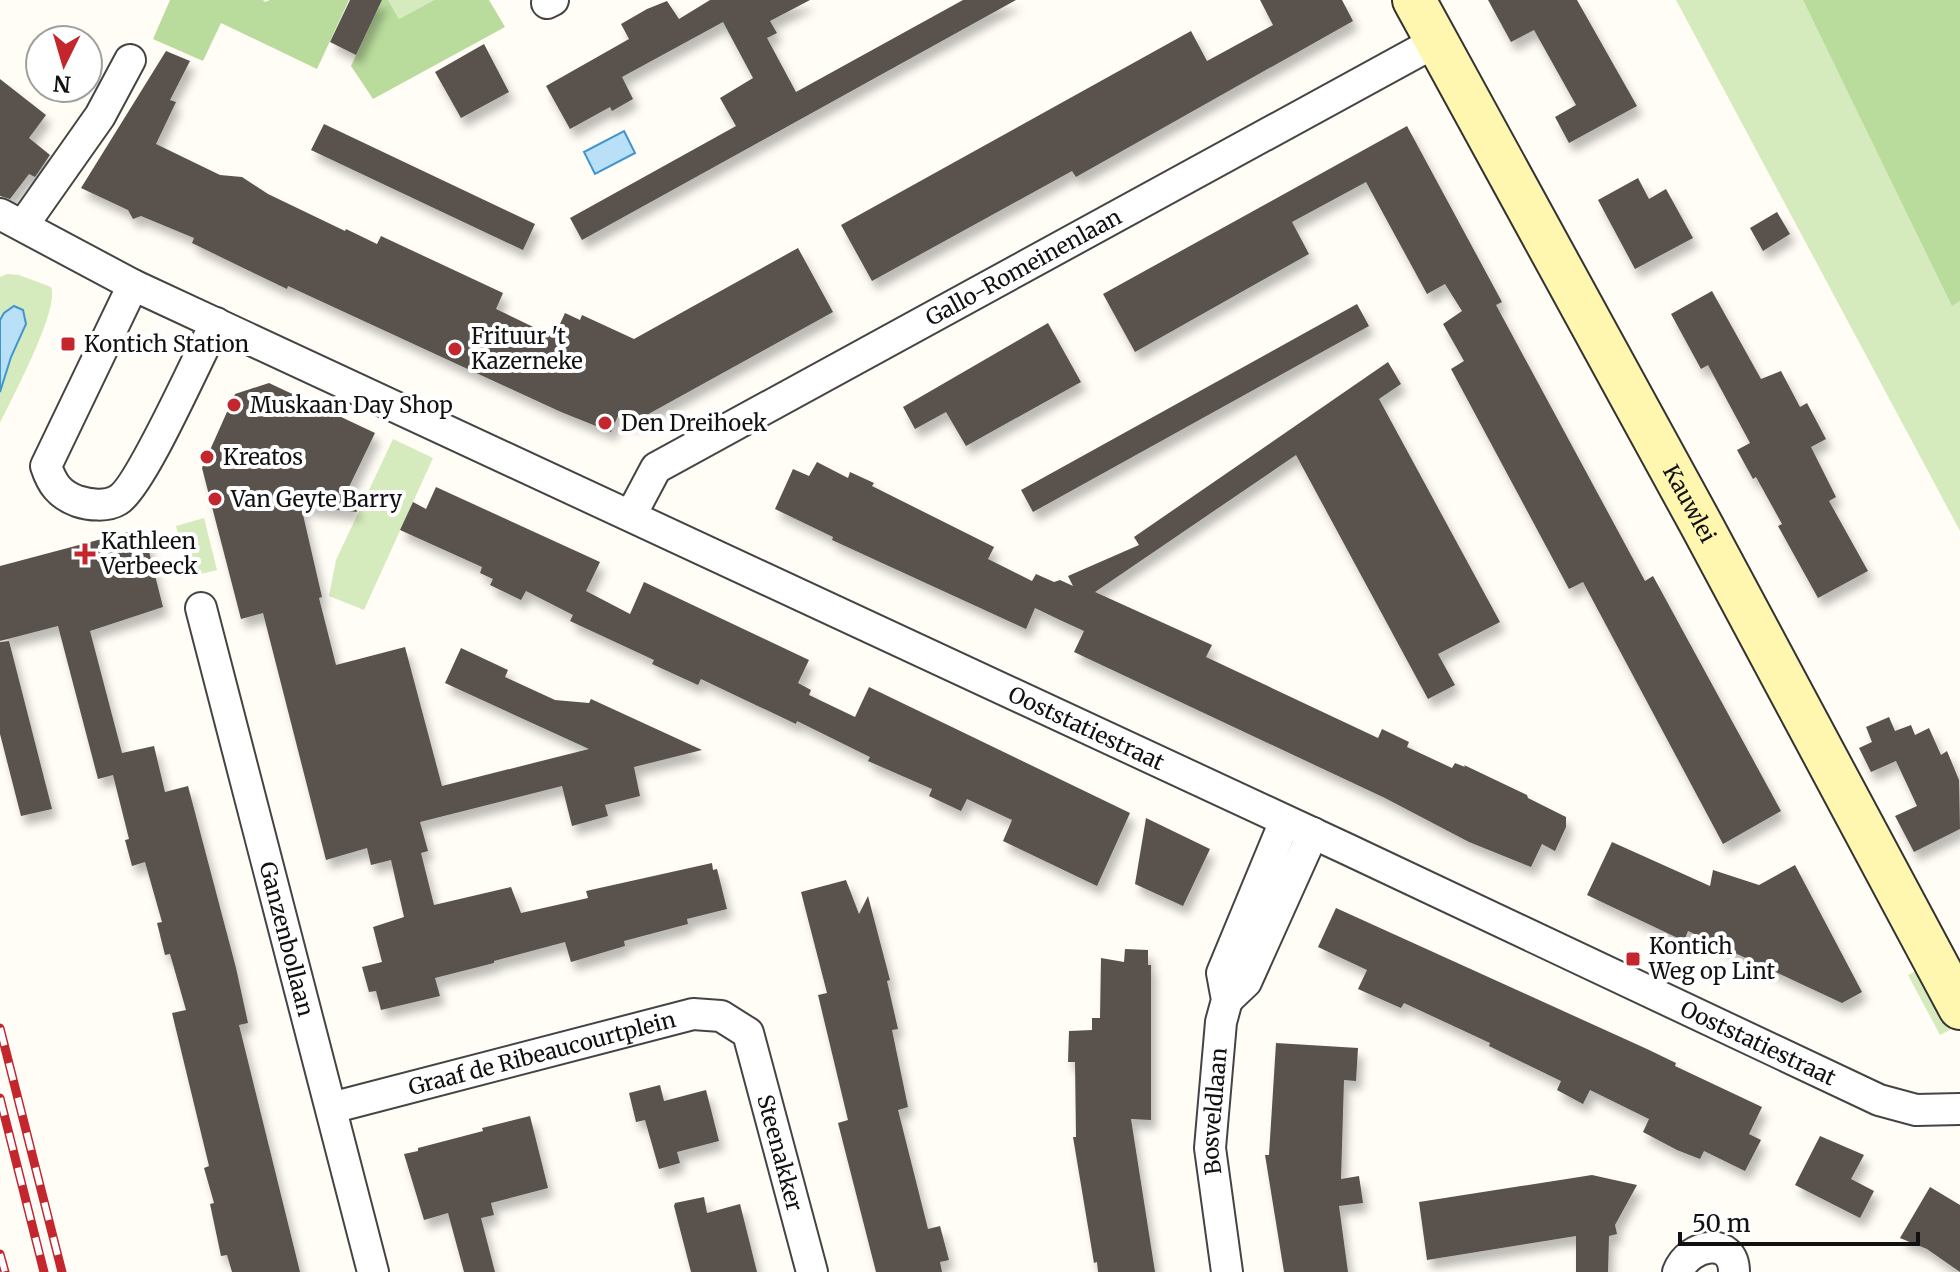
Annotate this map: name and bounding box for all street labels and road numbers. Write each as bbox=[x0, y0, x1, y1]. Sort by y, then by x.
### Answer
street label: Gallo-Romeinenlaan bbox=[921, 202, 1127, 332]
street label: Kauwlei bbox=[1657, 460, 1722, 547]
street label: Ooststatiestraat bbox=[1004, 680, 1169, 776]
street label: Ganzenbollaan bbox=[253, 859, 320, 1020]
street label: Ooststatiestraat bbox=[1676, 994, 1841, 1092]
street label: Graaf de Ribeaucourtplein bbox=[405, 1005, 679, 1101]
street label: Bosveldlaan bbox=[1196, 1046, 1233, 1177]
street label: Steenakker bbox=[751, 1091, 809, 1214]

